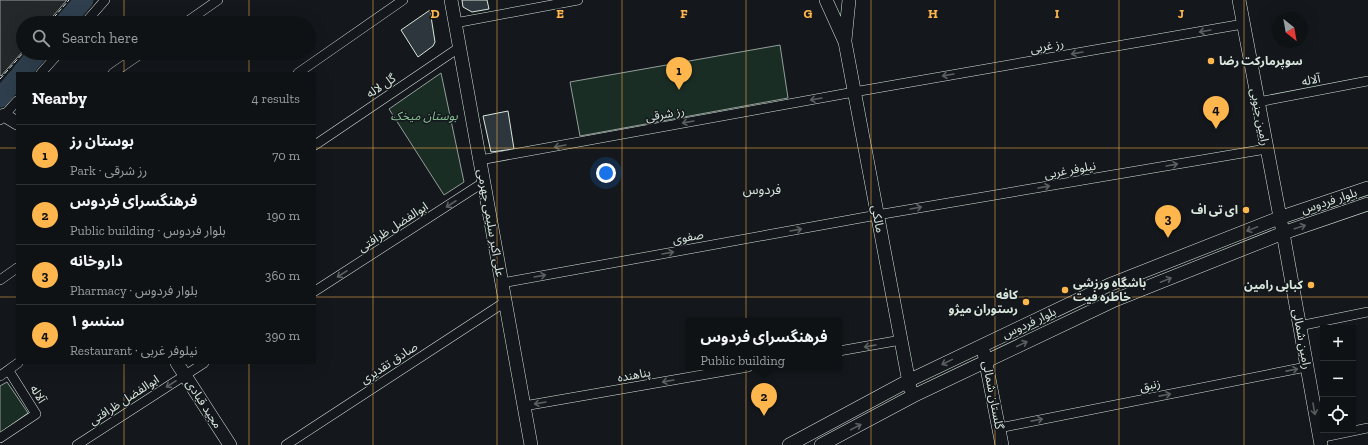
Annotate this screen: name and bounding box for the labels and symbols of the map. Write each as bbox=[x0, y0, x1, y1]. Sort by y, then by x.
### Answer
text: D bbox=[430, 6, 440, 21]
text: E bbox=[556, 6, 564, 21]
text: F bbox=[680, 6, 688, 21]
text: G bbox=[804, 6, 813, 21]
text: H bbox=[928, 6, 938, 21]
text: I bbox=[1055, 6, 1060, 21]
text: J bbox=[1178, 6, 1184, 21]
north arrow bbox=[1272, 12, 1308, 48]
one-way arrow bbox=[1199, 27, 1212, 35]
street label: رز غربی bbox=[1029, 36, 1065, 56]
one-way arrow bbox=[1070, 49, 1083, 57]
place label: سوپرمارکت رضا bbox=[1219, 54, 1303, 70]
marker: سوپرمارکت رضا bbox=[1206, 56, 1216, 66]
pin: 1 bbox=[666, 57, 692, 90]
street label: گل لاله bbox=[364, 71, 399, 101]
street label: آلاله bbox=[1300, 71, 1322, 89]
one-way arrow bbox=[942, 72, 955, 80]
street label: رامین جنوبی bbox=[1248, 87, 1272, 147]
one-way arrow bbox=[810, 95, 823, 103]
pin: 4 bbox=[1203, 96, 1229, 129]
street label: رز شرقی bbox=[644, 104, 686, 124]
park label: بوستان میخک bbox=[390, 109, 458, 123]
one-way arrow bbox=[682, 118, 695, 126]
one-way arrow bbox=[554, 142, 567, 150]
street label: نیلوفر غربی bbox=[1043, 159, 1097, 181]
one-way arrow bbox=[1165, 161, 1178, 169]
your location bbox=[596, 163, 616, 183]
street label: علی اکبر سلیمی جهرمی bbox=[475, 168, 507, 278]
district label: فردوس bbox=[743, 182, 781, 198]
one-way arrow bbox=[1037, 183, 1050, 191]
street label: بلوار فردوس bbox=[1299, 185, 1359, 217]
street label: ابوالفضل ظرافتی bbox=[355, 199, 431, 255]
one-way arrow bbox=[445, 200, 457, 208]
place label: ای تی اف bbox=[1191, 203, 1238, 217]
street label: مالکی bbox=[868, 204, 888, 234]
one-way arrow bbox=[909, 204, 922, 212]
pin: 3 bbox=[1155, 205, 1181, 238]
marker: ای تی اف bbox=[1241, 205, 1251, 215]
one-way arrow bbox=[1294, 223, 1307, 230]
one-way arrow bbox=[789, 225, 802, 233]
one-way arrow bbox=[1246, 225, 1258, 233]
street label: صفوی bbox=[671, 227, 705, 247]
one-way arrow bbox=[661, 249, 674, 257]
one-way arrow bbox=[337, 270, 348, 278]
one-way arrow bbox=[533, 272, 546, 280]
one-way arrow bbox=[1160, 275, 1172, 283]
place label: باشگاه ورزشی خاطره فیت bbox=[1073, 276, 1146, 304]
place label: کبابى رامین bbox=[1244, 278, 1304, 292]
marker: کبابى رامین bbox=[1306, 280, 1316, 290]
marker: باشگاه ورزشی خاطره فیت bbox=[1060, 285, 1070, 295]
place label: کافه رستوران ميژو bbox=[949, 288, 1019, 316]
marker: کافه رستوران ميژو bbox=[1021, 297, 1031, 307]
street label: بلوار فردوس bbox=[1000, 304, 1058, 342]
street label: رامین شمالی bbox=[1290, 308, 1314, 370]
street label: صادق تقدیری bbox=[358, 339, 420, 387]
one-way arrow bbox=[1016, 340, 1028, 347]
one-way arrow bbox=[864, 342, 877, 350]
one-way arrow bbox=[941, 359, 953, 367]
street label: گلستان شمالی bbox=[980, 360, 1007, 431]
street label: پناهنده bbox=[616, 365, 652, 386]
one-way arrow bbox=[1285, 365, 1298, 373]
street label: ابوالفضل ظرافتی bbox=[86, 372, 162, 428]
street label: زنبق bbox=[1138, 376, 1162, 395]
street label: مجید قبادی bbox=[183, 377, 225, 431]
one-way arrow bbox=[662, 377, 675, 385]
one-way arrow bbox=[166, 380, 177, 388]
street label: آلاله bbox=[27, 382, 49, 406]
pin: 2 bbox=[751, 383, 777, 416]
one-way arrow bbox=[1158, 390, 1171, 398]
one-way arrow bbox=[534, 400, 547, 408]
one-way arrow bbox=[1310, 402, 1318, 415]
one-way arrow bbox=[1030, 416, 1043, 424]
one-way arrow bbox=[850, 422, 862, 430]

